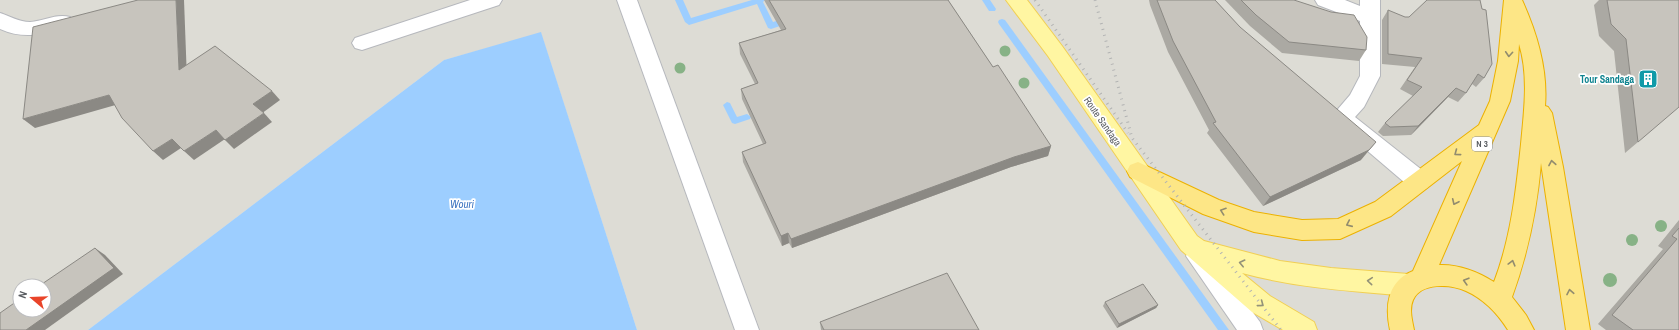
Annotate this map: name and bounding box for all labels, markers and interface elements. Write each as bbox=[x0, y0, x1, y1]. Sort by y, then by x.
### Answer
one-way arrow bbox=[1504, 51, 1513, 57]
building icon: Tour Sandaga bbox=[1637, 68, 1659, 90]
place label: Tour Sandaga bbox=[1580, 73, 1634, 86]
street label: Route Sandaga bbox=[1081, 94, 1125, 149]
road number: N 3 bbox=[1472, 137, 1492, 151]
one-way arrow bbox=[1454, 148, 1461, 156]
one-way arrow bbox=[1548, 160, 1556, 166]
water label: Wouri bbox=[450, 197, 474, 211]
one-way arrow bbox=[1452, 197, 1460, 205]
one-way arrow bbox=[1219, 207, 1226, 216]
one-way arrow bbox=[1346, 219, 1354, 227]
one-way arrow bbox=[1239, 259, 1246, 268]
one-way arrow bbox=[1508, 260, 1516, 266]
one-way arrow bbox=[1367, 277, 1373, 286]
one-way arrow bbox=[1462, 277, 1469, 286]
north arrow bbox=[12, 278, 52, 318]
text: N bbox=[15, 289, 30, 300]
one-way arrow bbox=[1567, 289, 1575, 295]
one-way arrow bbox=[1257, 299, 1264, 306]

